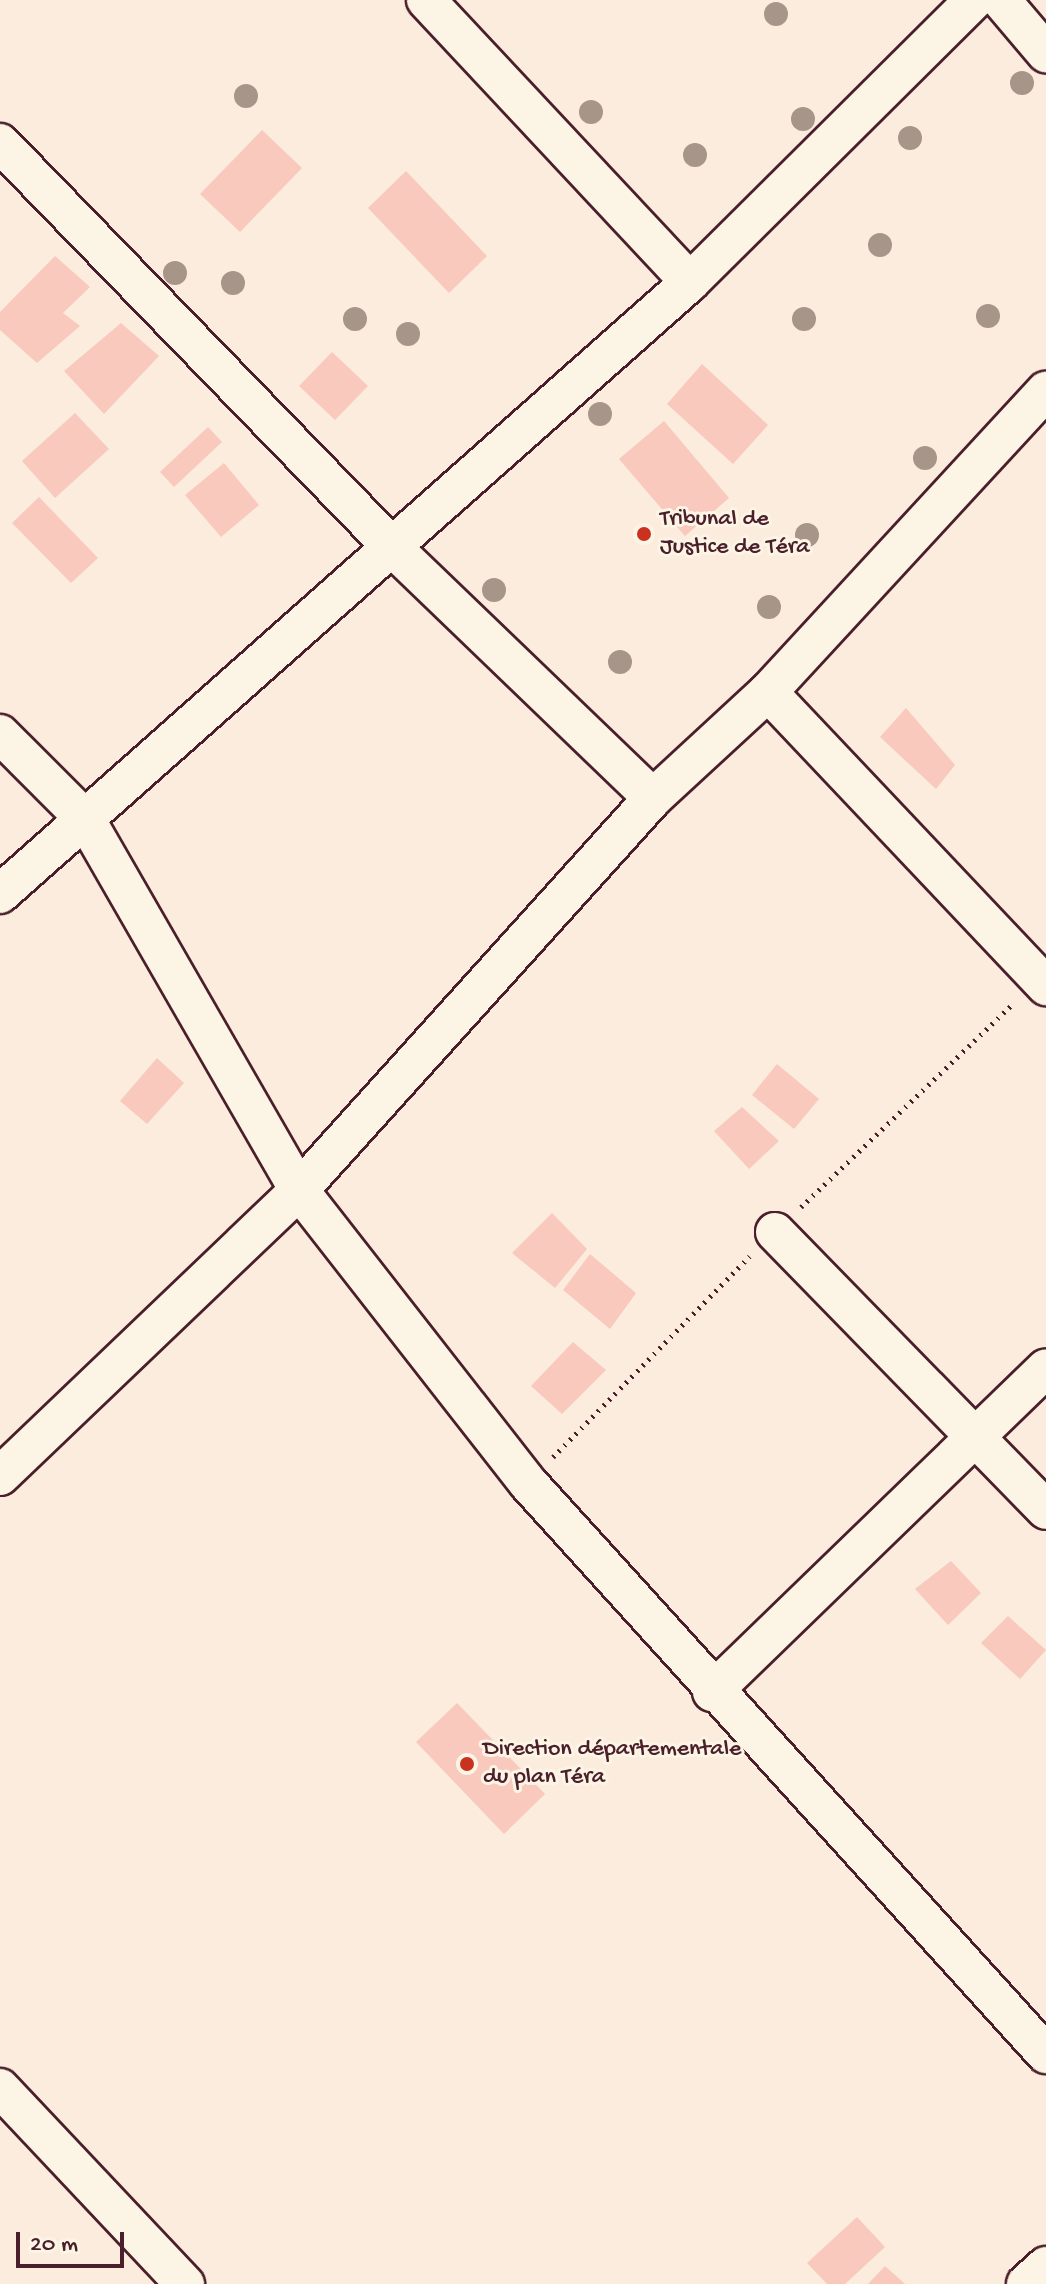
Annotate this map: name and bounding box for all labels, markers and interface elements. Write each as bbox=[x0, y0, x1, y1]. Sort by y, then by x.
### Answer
place label: Tribunal de Justice de Téra bbox=[660, 506, 810, 562]
marker: Tribunal de Justice de Téra bbox=[635, 525, 653, 543]
place label: Direction départementale du plan Téra bbox=[483, 1736, 741, 1792]
marker: Direction départementale du plan Téra bbox=[458, 1755, 476, 1773]
scale bar bbox=[20, 2216, 128, 2266]
text: 20 m bbox=[30, 2231, 78, 2260]

